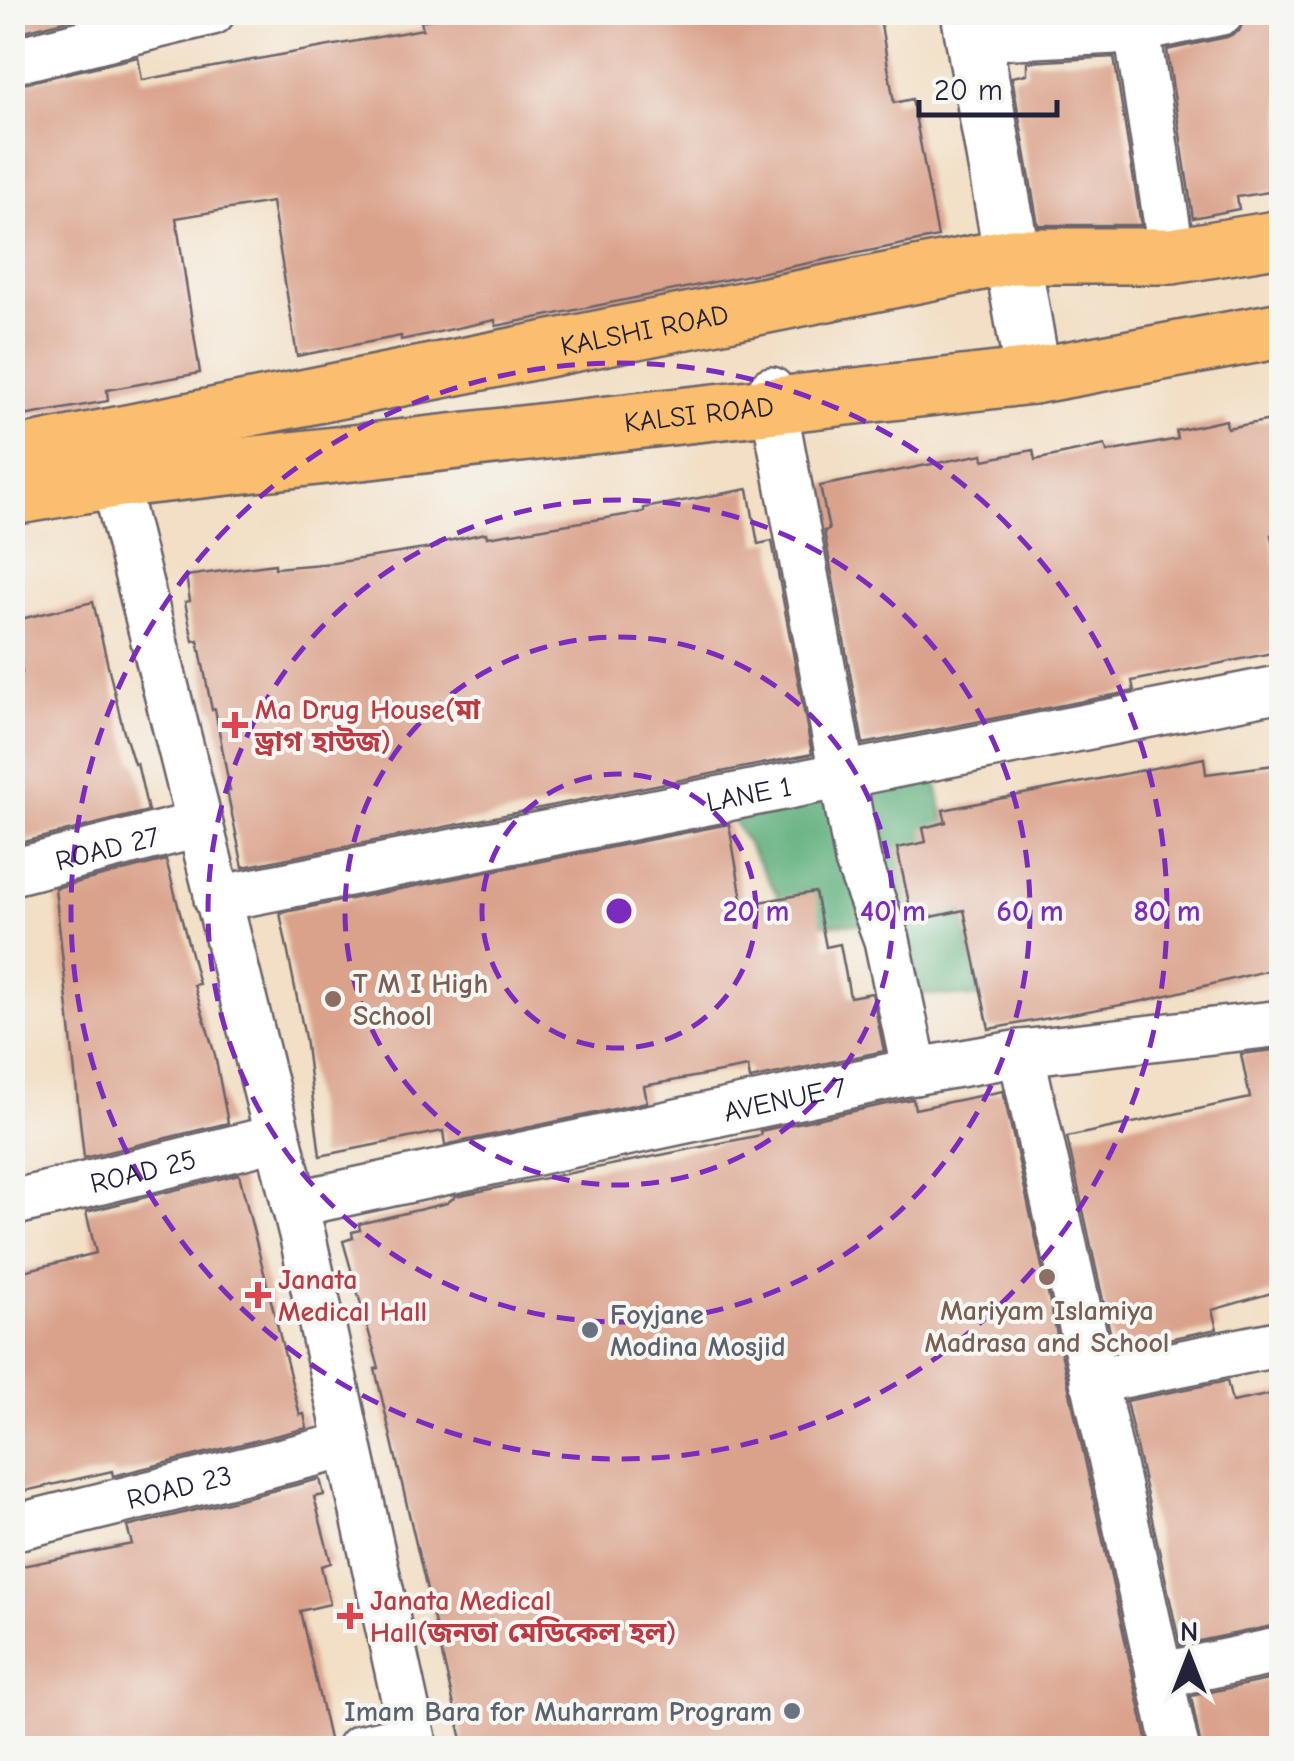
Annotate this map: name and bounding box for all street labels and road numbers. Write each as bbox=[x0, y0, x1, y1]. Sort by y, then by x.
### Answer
street label: KALSHI ROAD bbox=[558, 298, 731, 363]
street label: KALSI ROAD bbox=[622, 390, 775, 439]
street label: LANE 1 bbox=[704, 771, 794, 819]
street label: ROAD 27 bbox=[52, 820, 162, 877]
street label: AVENUE 7 bbox=[721, 1071, 849, 1129]
street label: ROAD 25 bbox=[87, 1143, 199, 1200]
street label: ROAD 23 bbox=[124, 1459, 235, 1516]

